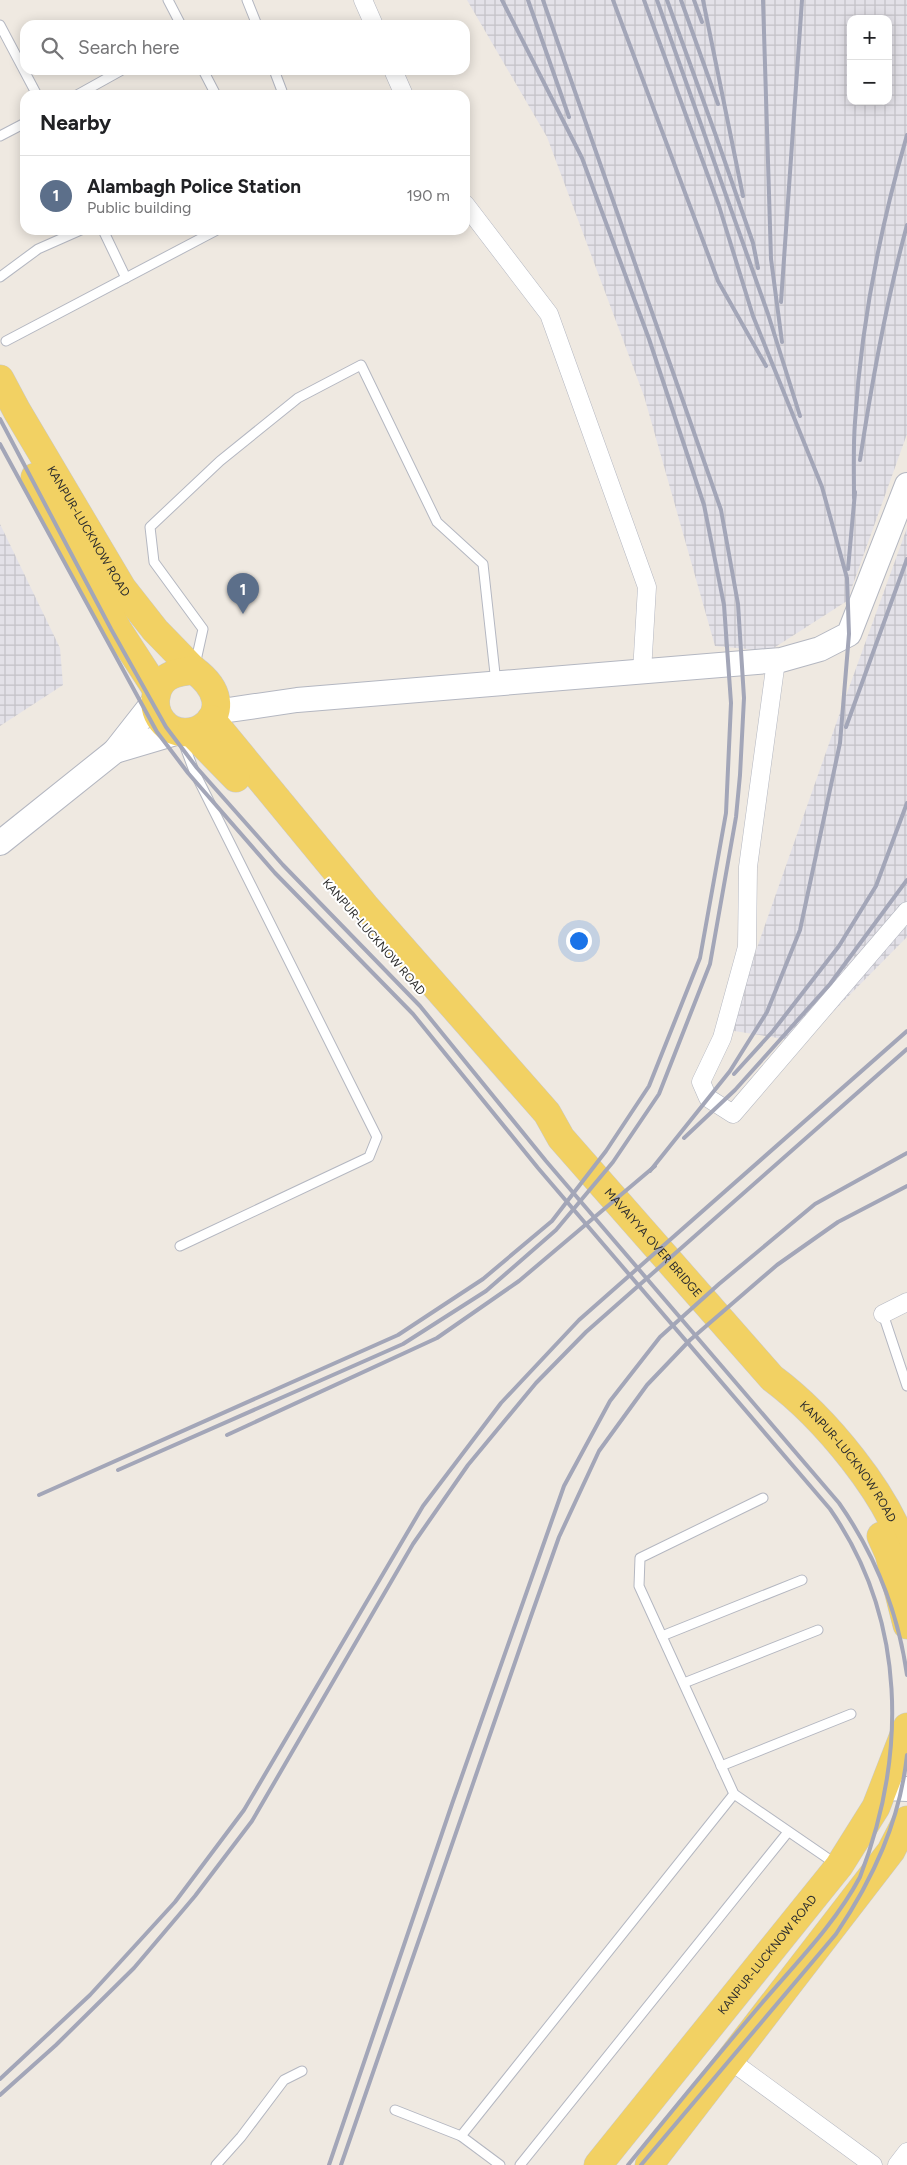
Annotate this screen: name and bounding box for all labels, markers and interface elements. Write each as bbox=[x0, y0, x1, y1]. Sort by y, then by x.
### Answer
map controls bbox=[847, 15, 892, 105]
button: + bbox=[847, 15, 892, 60]
search box bbox=[20, 20, 470, 75]
icon: search bbox=[38, 34, 66, 62]
text: Search here bbox=[78, 36, 180, 59]
button: − bbox=[847, 60, 892, 105]
text: Nearby bbox=[40, 110, 111, 135]
text: Alambagh Police Station bbox=[87, 175, 301, 198]
text: 1 bbox=[53, 186, 59, 205]
text: 190 m bbox=[407, 186, 450, 205]
text: Public building bbox=[87, 198, 191, 217]
street label: KANPUR-LUCKNOW ROAD bbox=[44, 463, 133, 599]
pin: 1 bbox=[227, 573, 259, 614]
street label: KANPUR-LUCKNOW ROAD bbox=[320, 876, 428, 998]
your location bbox=[566, 928, 592, 954]
street label: MAVAIYYA OVER BRIDGE bbox=[602, 1185, 705, 1300]
street label: KANPUR-LUCKNOW ROAD bbox=[797, 1398, 899, 1524]
street label: KANPUR-LUCKNOW ROAD bbox=[715, 1892, 820, 2017]

